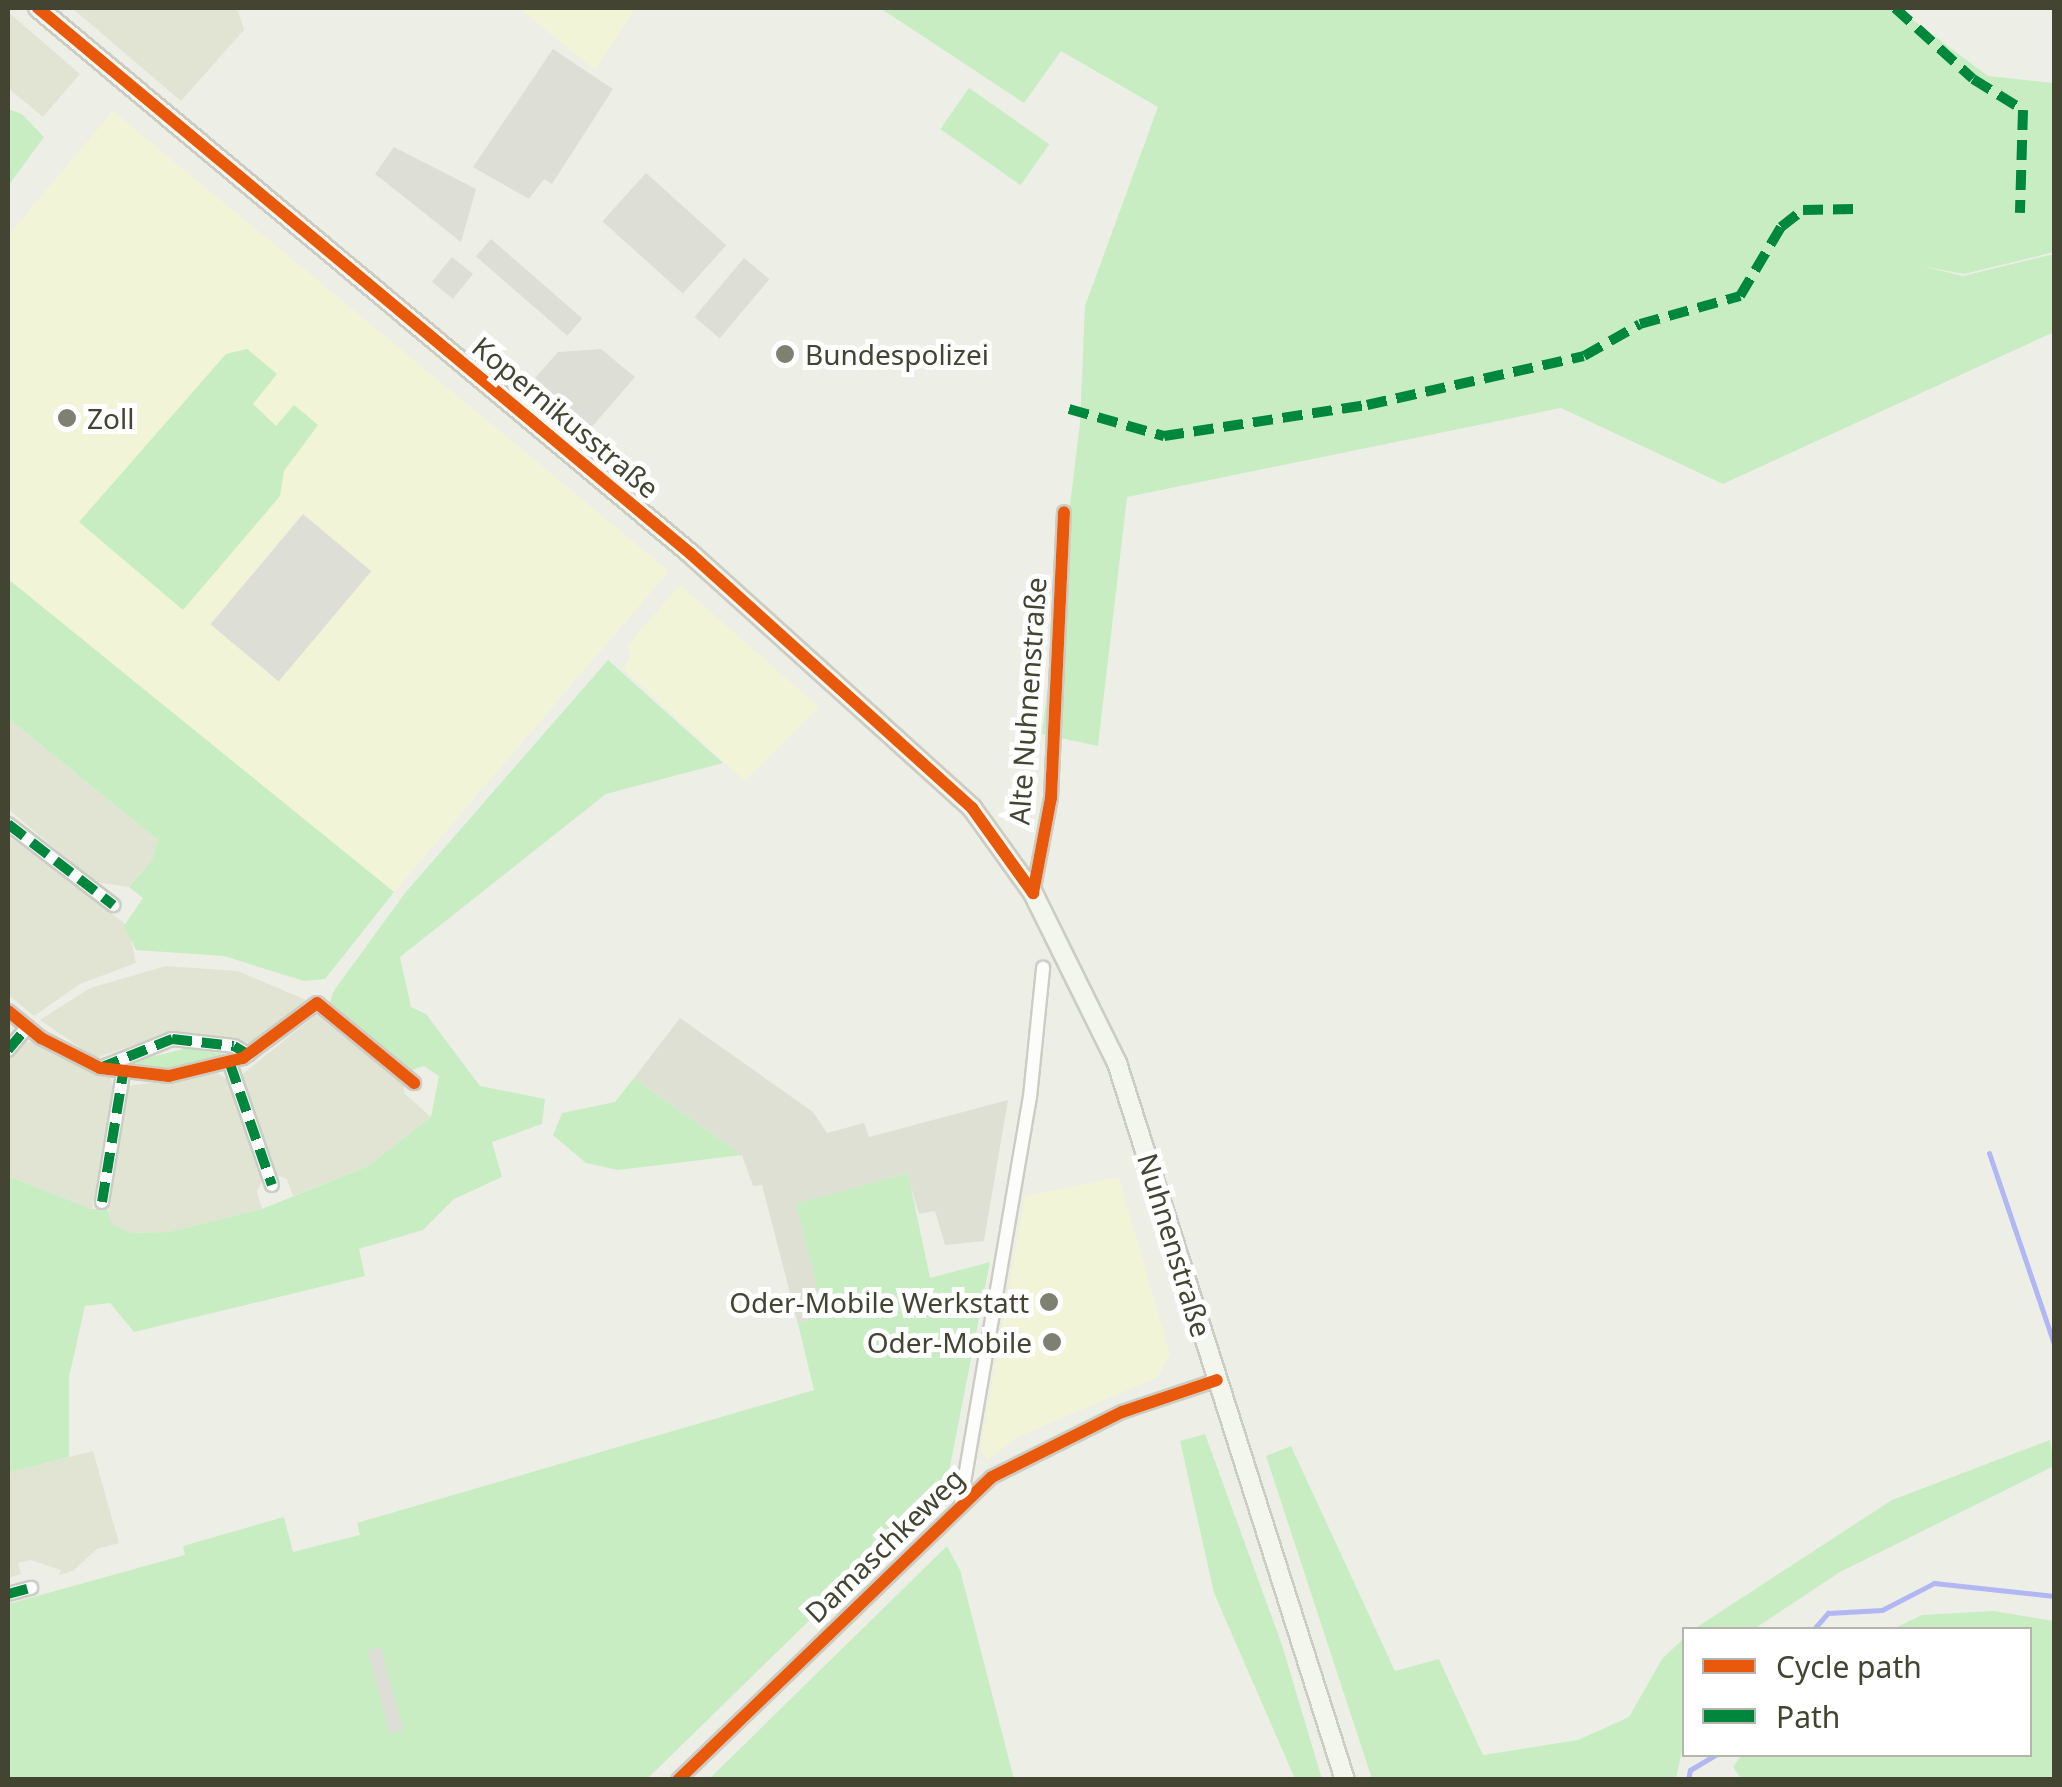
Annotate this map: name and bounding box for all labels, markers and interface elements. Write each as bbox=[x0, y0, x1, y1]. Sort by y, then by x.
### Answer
street label: Kopernikusstraße bbox=[466, 329, 666, 505]
place label: Bundespolizei bbox=[805, 337, 989, 371]
marker: Bundespolizei bbox=[774, 343, 796, 365]
place label: Zoll bbox=[87, 401, 134, 435]
marker: Zoll bbox=[56, 407, 78, 429]
street label: Alte Nuhnenstraße bbox=[1002, 576, 1052, 826]
street label: Nuhnenstraße bbox=[1131, 1149, 1219, 1341]
place label: Oder-Mobile Werkstatt bbox=[729, 1285, 1029, 1319]
marker: Oder-Mobile Werkstatt bbox=[1038, 1291, 1060, 1313]
place label: Oder-Mobile bbox=[867, 1325, 1032, 1359]
marker: Oder-Mobile bbox=[1041, 1331, 1063, 1353]
street label: Damaschkeweg bbox=[798, 1461, 970, 1629]
legend bbox=[1682, 1627, 2032, 1757]
text: Cycle path bbox=[1776, 1646, 1922, 1687]
text: Path bbox=[1776, 1696, 1840, 1737]

